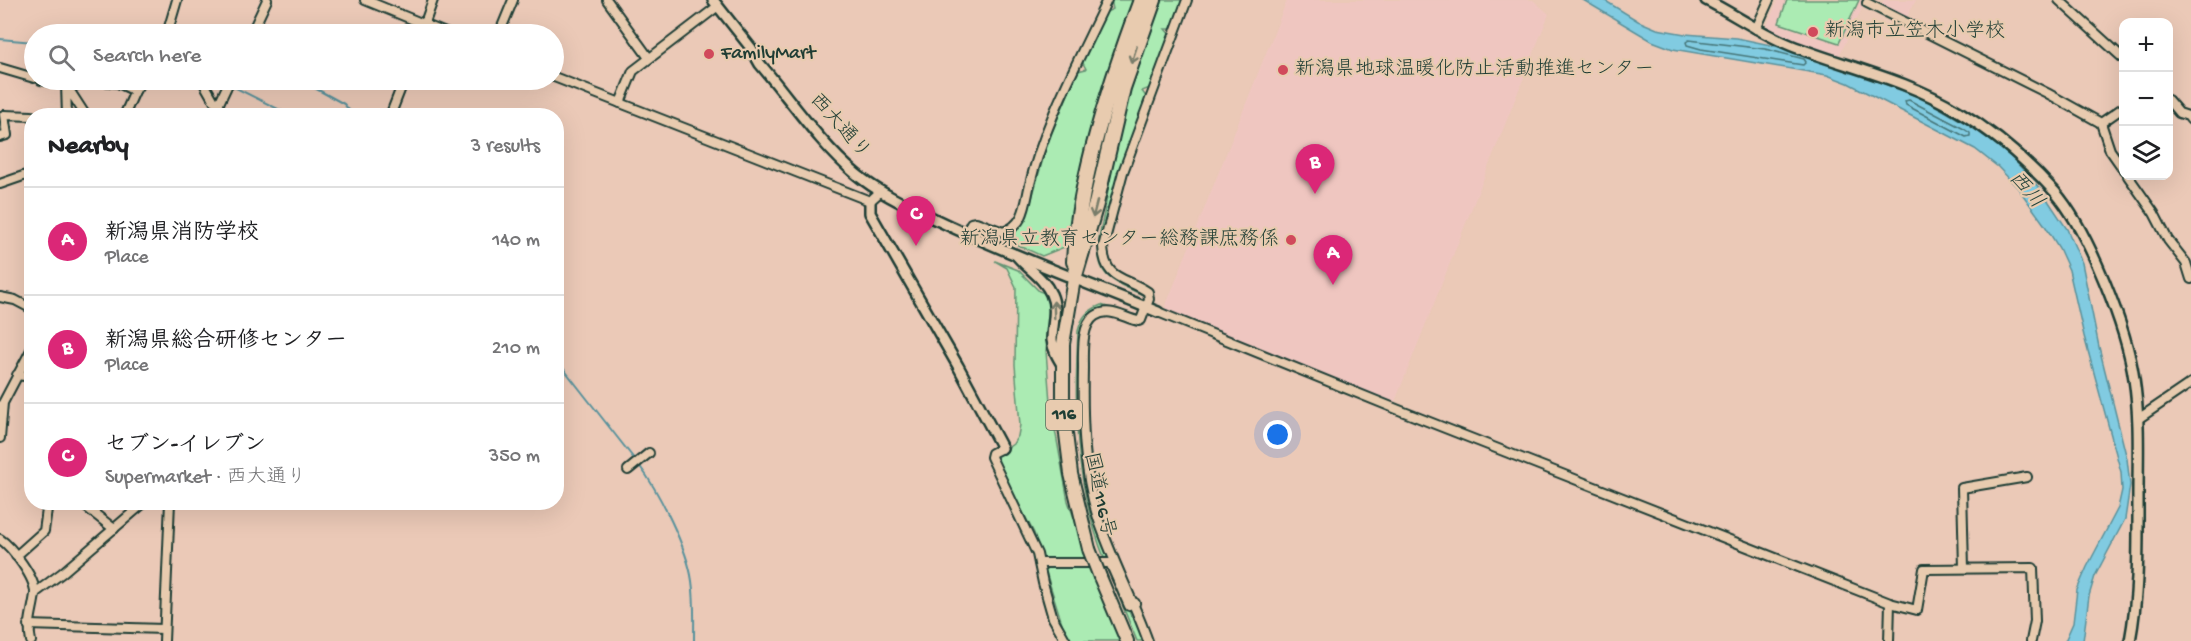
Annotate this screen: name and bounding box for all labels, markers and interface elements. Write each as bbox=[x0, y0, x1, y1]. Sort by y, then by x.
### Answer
map controls bbox=[2119, 18, 2173, 180]
button: + bbox=[2119, 18, 2173, 72]
place label: 新潟市立笠木小学校 bbox=[1825, 19, 2005, 44]
search box bbox=[24, 24, 564, 90]
marker: 新潟市立笠木小学校 bbox=[1806, 25, 1820, 39]
icon: search bbox=[45, 41, 78, 74]
place label: FamilyMart bbox=[720, 43, 817, 66]
text: Search here bbox=[93, 44, 201, 70]
one-way arrow bbox=[1128, 45, 1139, 64]
marker: FamilyMart bbox=[702, 47, 716, 61]
place label: 新潟県地球温暖化防止活動推進センター bbox=[1295, 57, 1654, 82]
marker: 新潟県地球温暖化防止活動推進センター bbox=[1276, 63, 1290, 77]
button: − bbox=[2119, 72, 2173, 126]
street label: 西大通り bbox=[804, 89, 875, 164]
button: layers bbox=[2119, 126, 2173, 180]
text: Nearby bbox=[48, 132, 129, 163]
text: 3 results bbox=[471, 136, 540, 159]
pin: B bbox=[1296, 144, 1334, 194]
water label: 西川 bbox=[2002, 166, 2049, 215]
pin: C bbox=[896, 196, 936, 246]
one-way arrow bbox=[1088, 199, 1100, 218]
text: 新潟県消防学校 bbox=[105, 221, 259, 247]
place label: 新潟県立教育センター総務課庶務係 bbox=[960, 227, 1279, 252]
text: A bbox=[62, 230, 73, 253]
text: 140 m bbox=[492, 230, 540, 253]
marker: 新潟県立教育センター総務課庶務係 bbox=[1284, 233, 1298, 247]
pin: A bbox=[1314, 236, 1352, 285]
text: Place bbox=[105, 247, 149, 270]
one-way arrow bbox=[1048, 300, 1059, 320]
text: 新潟県総合研修センター bbox=[105, 329, 347, 355]
text: B bbox=[62, 338, 73, 361]
text: 210 m bbox=[492, 338, 540, 361]
text: Place bbox=[105, 355, 149, 378]
road number: 116 bbox=[1046, 400, 1082, 430]
your location bbox=[1263, 420, 1292, 449]
text: セブン-イレブン bbox=[105, 433, 266, 459]
text: C bbox=[62, 446, 73, 469]
text: 350 m bbox=[489, 446, 540, 469]
street label: 国道116号 bbox=[1078, 450, 1119, 540]
text: Supermarket · 西大通り bbox=[105, 467, 306, 490]

